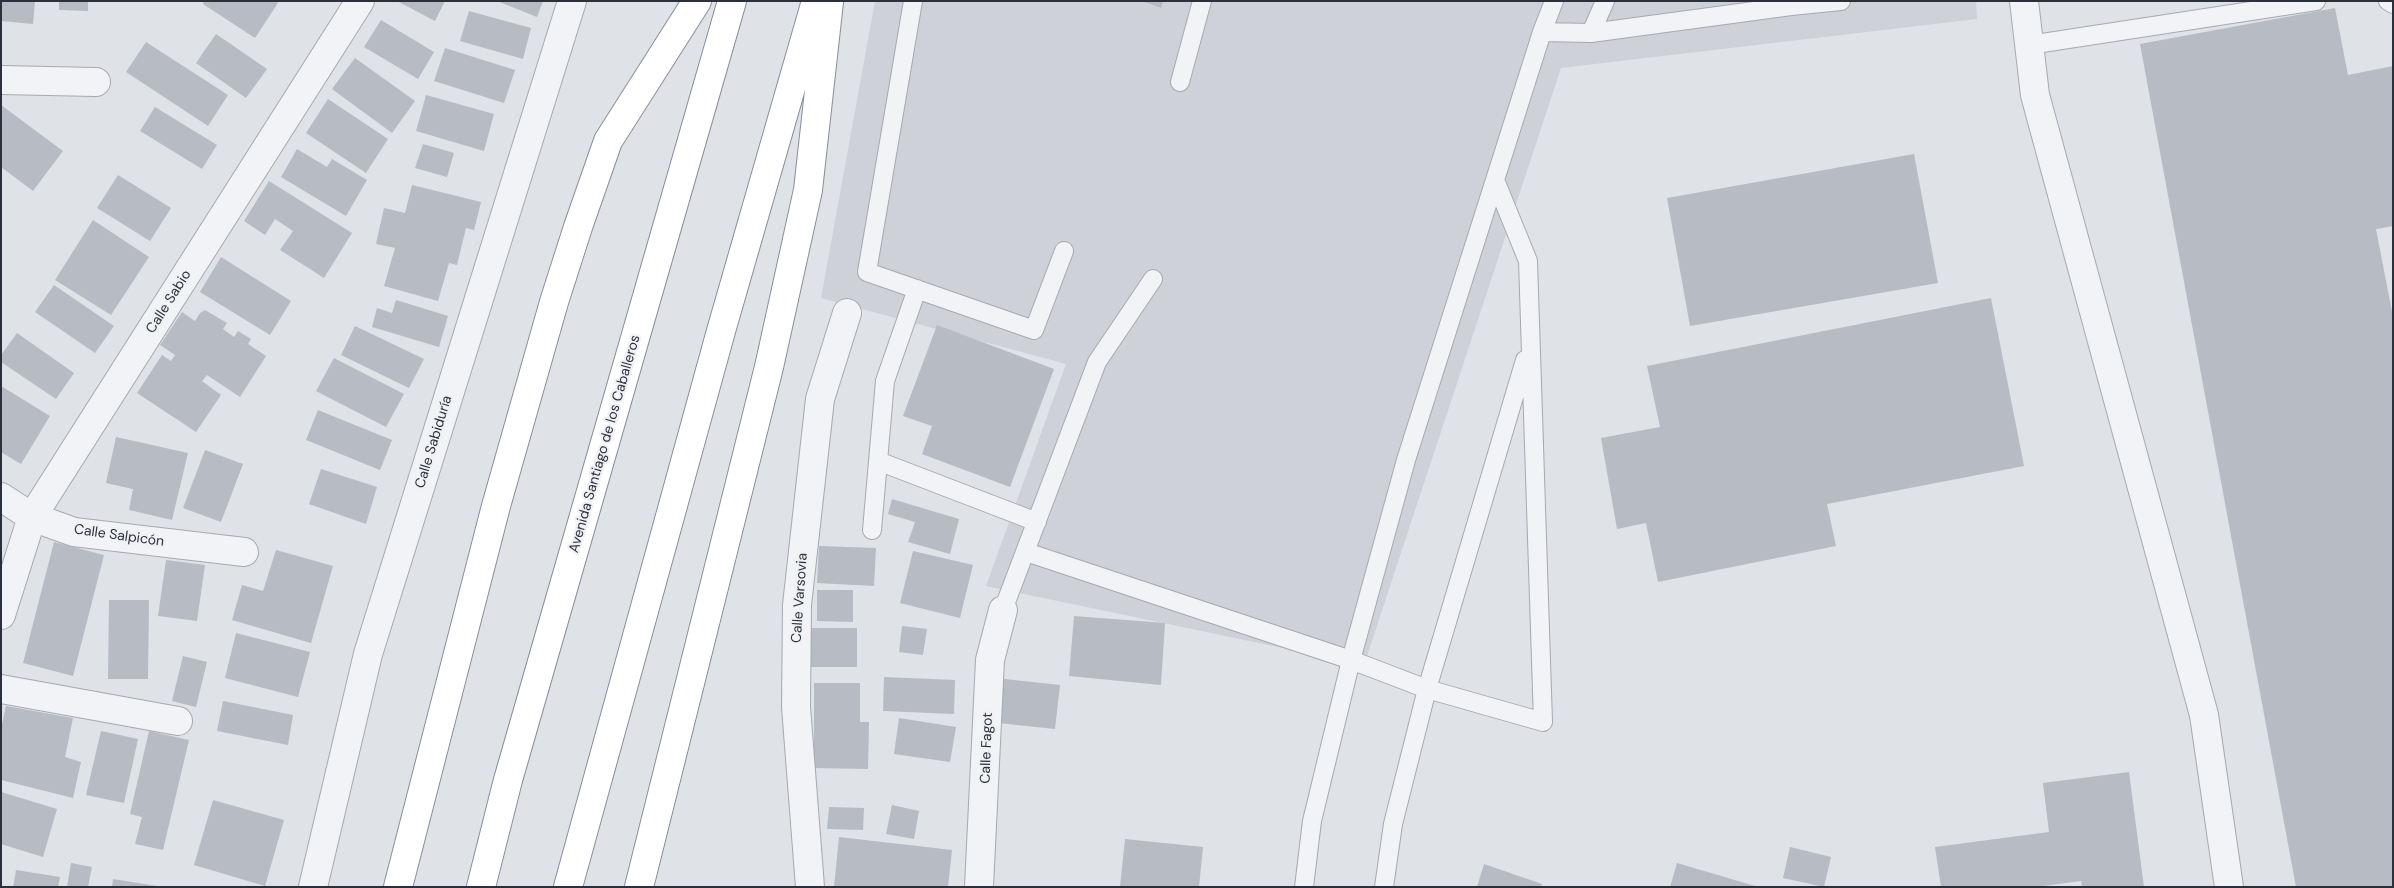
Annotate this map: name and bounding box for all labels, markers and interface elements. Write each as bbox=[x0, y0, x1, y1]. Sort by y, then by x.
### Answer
street label: Calle Sabio bbox=[143, 267, 195, 337]
street label: Avenida Santiago de los Caballeros bbox=[566, 333, 644, 555]
street label: Calle Sabiduría bbox=[412, 394, 456, 490]
street label: Calle Salpicón bbox=[73, 521, 165, 551]
street label: Calle Varsovia bbox=[788, 552, 812, 644]
street label: Calle Fagot bbox=[977, 712, 997, 784]

